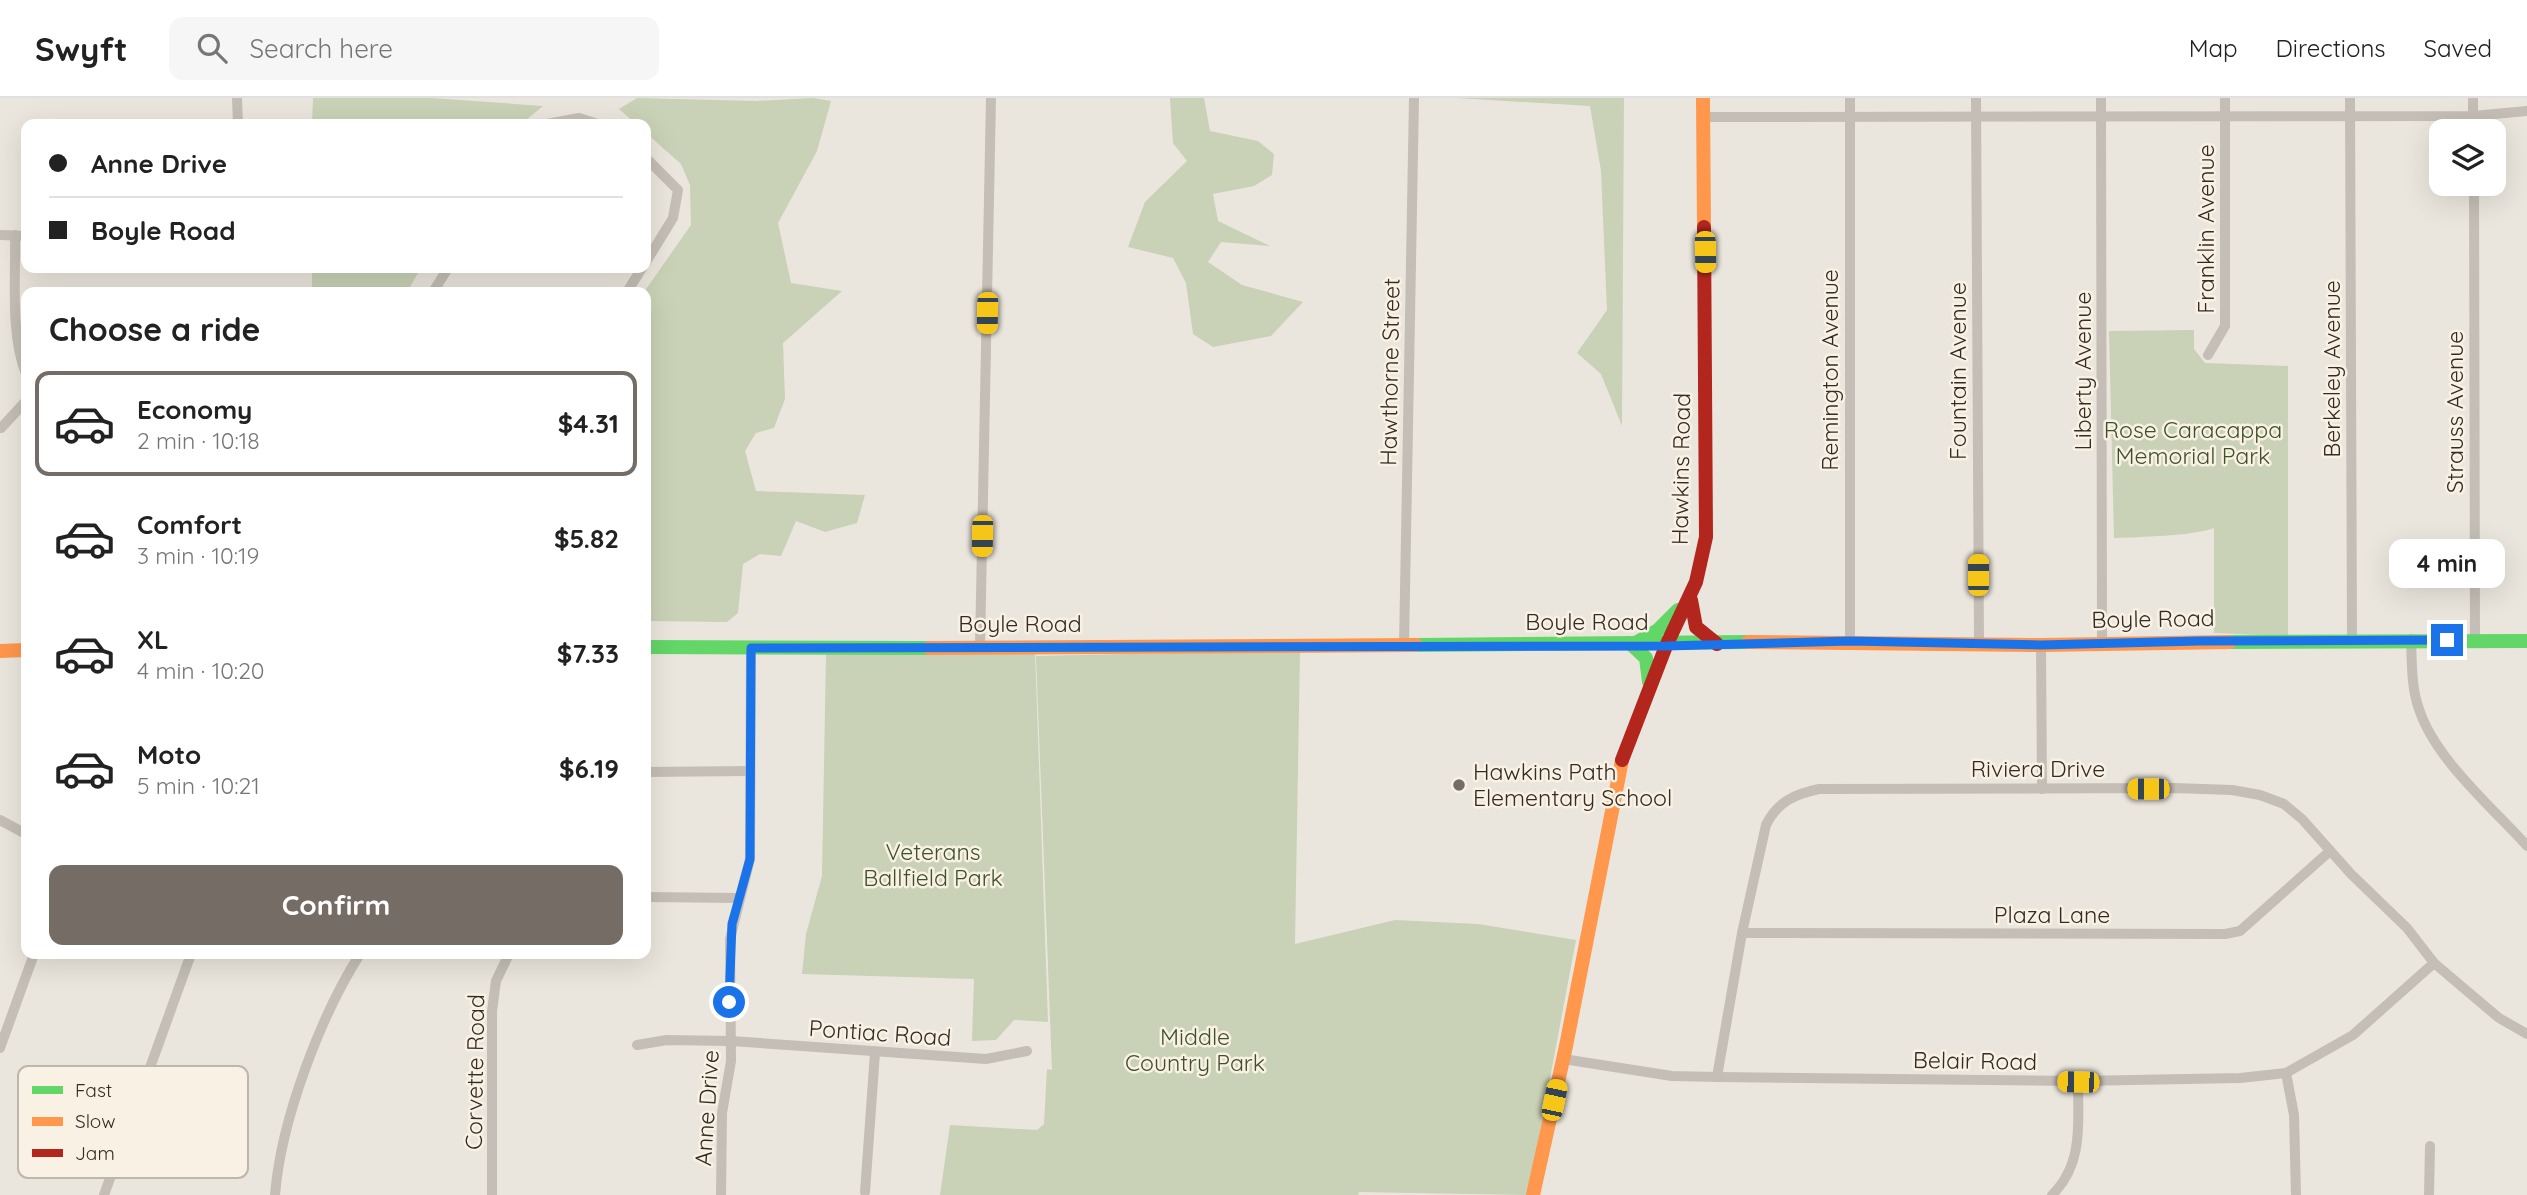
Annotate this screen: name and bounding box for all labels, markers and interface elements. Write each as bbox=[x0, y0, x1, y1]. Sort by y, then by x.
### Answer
search box bbox=[169, 17, 659, 80]
text: Swyft bbox=[35, 28, 127, 69]
icon: search bbox=[193, 29, 231, 67]
text: Search here bbox=[249, 32, 393, 65]
text: Map bbox=[2189, 33, 2238, 63]
text: Directions bbox=[2276, 33, 2386, 63]
text: Saved bbox=[2424, 33, 2492, 63]
map controls bbox=[2429, 119, 2506, 196]
button: layers bbox=[2429, 119, 2506, 196]
street label: Franklin Avenue bbox=[2191, 144, 2220, 314]
text: Anne Drive bbox=[91, 147, 227, 180]
text: Boyle Road bbox=[91, 214, 235, 247]
car bbox=[1695, 231, 1716, 273]
street label: Remington Avenue bbox=[1815, 269, 1844, 471]
street label: Hawthorne Street bbox=[1373, 278, 1406, 466]
street label: Berkeley Avenue bbox=[2317, 280, 2346, 458]
street label: Fountain Avenue bbox=[1943, 282, 1972, 460]
car bbox=[977, 292, 998, 334]
street label: Liberty Avenue bbox=[2068, 292, 2097, 450]
text: Choose a ride bbox=[49, 309, 261, 349]
street label: Strauss Avenue bbox=[2440, 331, 2469, 493]
icon: car bbox=[53, 392, 116, 455]
text: Economy bbox=[137, 393, 252, 426]
street label: Hawkins Road bbox=[1665, 393, 1696, 545]
text: $4.31 bbox=[558, 407, 619, 440]
park label: Rose Caracappa Memorial Park bbox=[2104, 415, 2282, 470]
text: 2 min · 10:18 bbox=[137, 426, 260, 455]
icon: car bbox=[53, 507, 116, 570]
text: Comfort bbox=[137, 508, 242, 541]
car bbox=[972, 515, 993, 557]
text: $5.82 bbox=[554, 522, 619, 555]
callout: 4 min bbox=[2389, 538, 2505, 588]
text: 3 min · 10:19 bbox=[137, 541, 259, 570]
text: 4 min bbox=[2417, 549, 2477, 578]
car bbox=[1968, 554, 1989, 596]
street label: Boyle Road bbox=[2091, 603, 2215, 634]
street label: Boyle Road bbox=[1525, 607, 1649, 636]
street label: Boyle Road bbox=[958, 609, 1082, 638]
icon: car bbox=[53, 622, 116, 685]
text: XL bbox=[137, 623, 169, 656]
route end bbox=[2431, 624, 2463, 656]
text: $7.33 bbox=[557, 637, 619, 670]
text: 4 min · 10:20 bbox=[137, 656, 265, 685]
icon: car bbox=[53, 737, 116, 800]
text: Moto bbox=[137, 738, 201, 771]
text: $6.19 bbox=[559, 752, 619, 785]
street label: Riviera Drive bbox=[1971, 754, 2105, 783]
place label: Hawkins Path Elementary School bbox=[1473, 757, 1672, 812]
text: 5 min · 10:21 bbox=[137, 771, 260, 800]
marker: Hawkins Path Elementary School bbox=[1451, 777, 1467, 793]
car bbox=[2128, 779, 2170, 800]
park label: Veterans Ballfield Park bbox=[863, 837, 1003, 892]
button: Confirm bbox=[49, 865, 623, 945]
street label: Plaza Lane bbox=[1994, 900, 2110, 929]
route start bbox=[713, 986, 745, 1018]
street label: Corvette Road bbox=[459, 994, 490, 1150]
street label: Pontiac Road bbox=[808, 1013, 952, 1052]
park label: Middle Country Park bbox=[1125, 1022, 1265, 1077]
street label: Belair Road bbox=[1913, 1045, 2037, 1076]
street label: Anne Drive bbox=[688, 1049, 725, 1167]
legend bbox=[18, 1066, 248, 1178]
car bbox=[2057, 1071, 2100, 1093]
car bbox=[1540, 1077, 1569, 1123]
text: Fast bbox=[75, 1078, 112, 1102]
text: Slow bbox=[75, 1109, 116, 1133]
text: Jam bbox=[75, 1141, 115, 1165]

